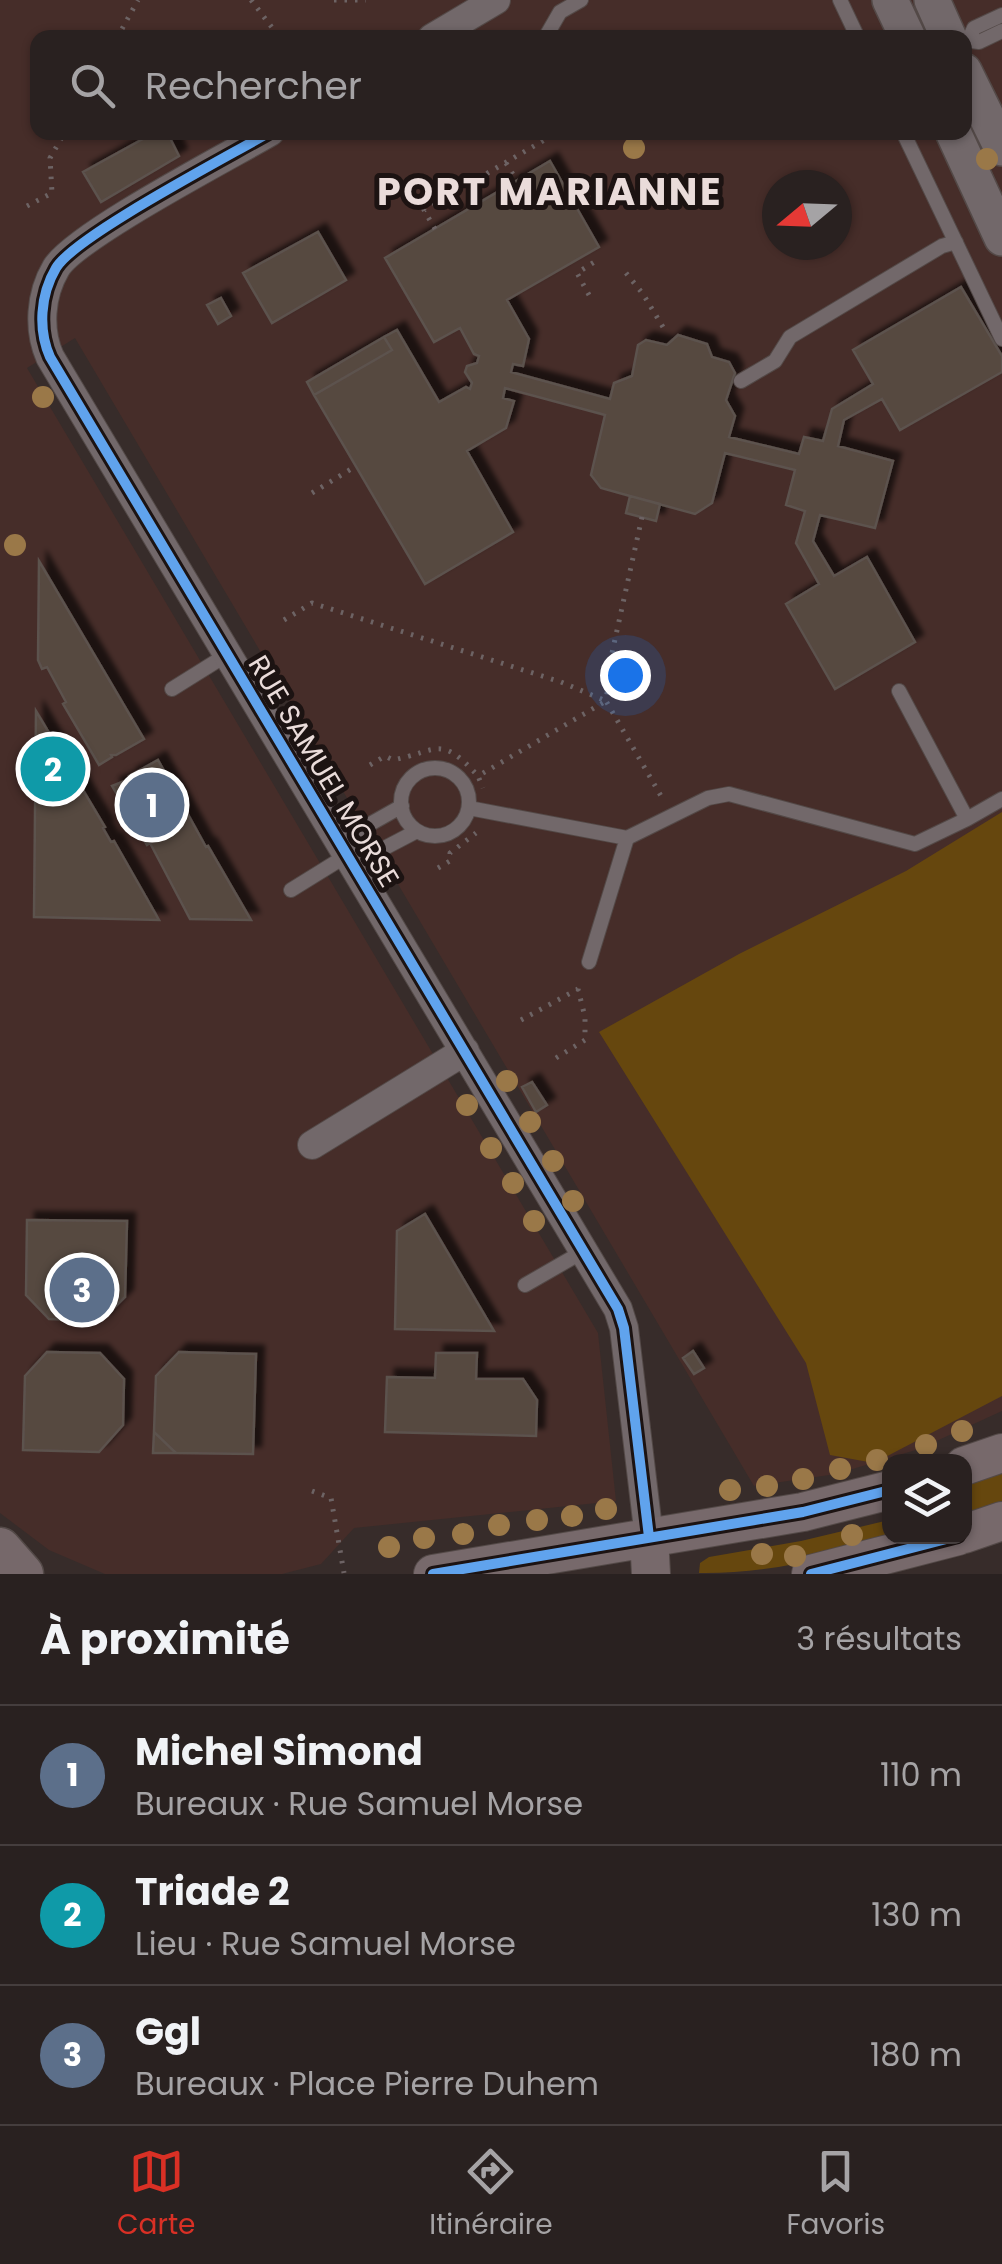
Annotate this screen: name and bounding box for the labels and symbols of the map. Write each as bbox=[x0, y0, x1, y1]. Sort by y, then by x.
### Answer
district label: PORT MARIANNE bbox=[377, 165, 723, 218]
north arrow bbox=[762, 170, 852, 260]
street label: RUE SAMUEL MORSE bbox=[239, 648, 408, 894]
your location bbox=[600, 650, 651, 701]
pin: 2 bbox=[20, 732, 86, 806]
pin: 1 bbox=[120, 768, 184, 842]
pin: 3 bbox=[49, 1252, 114, 1328]

